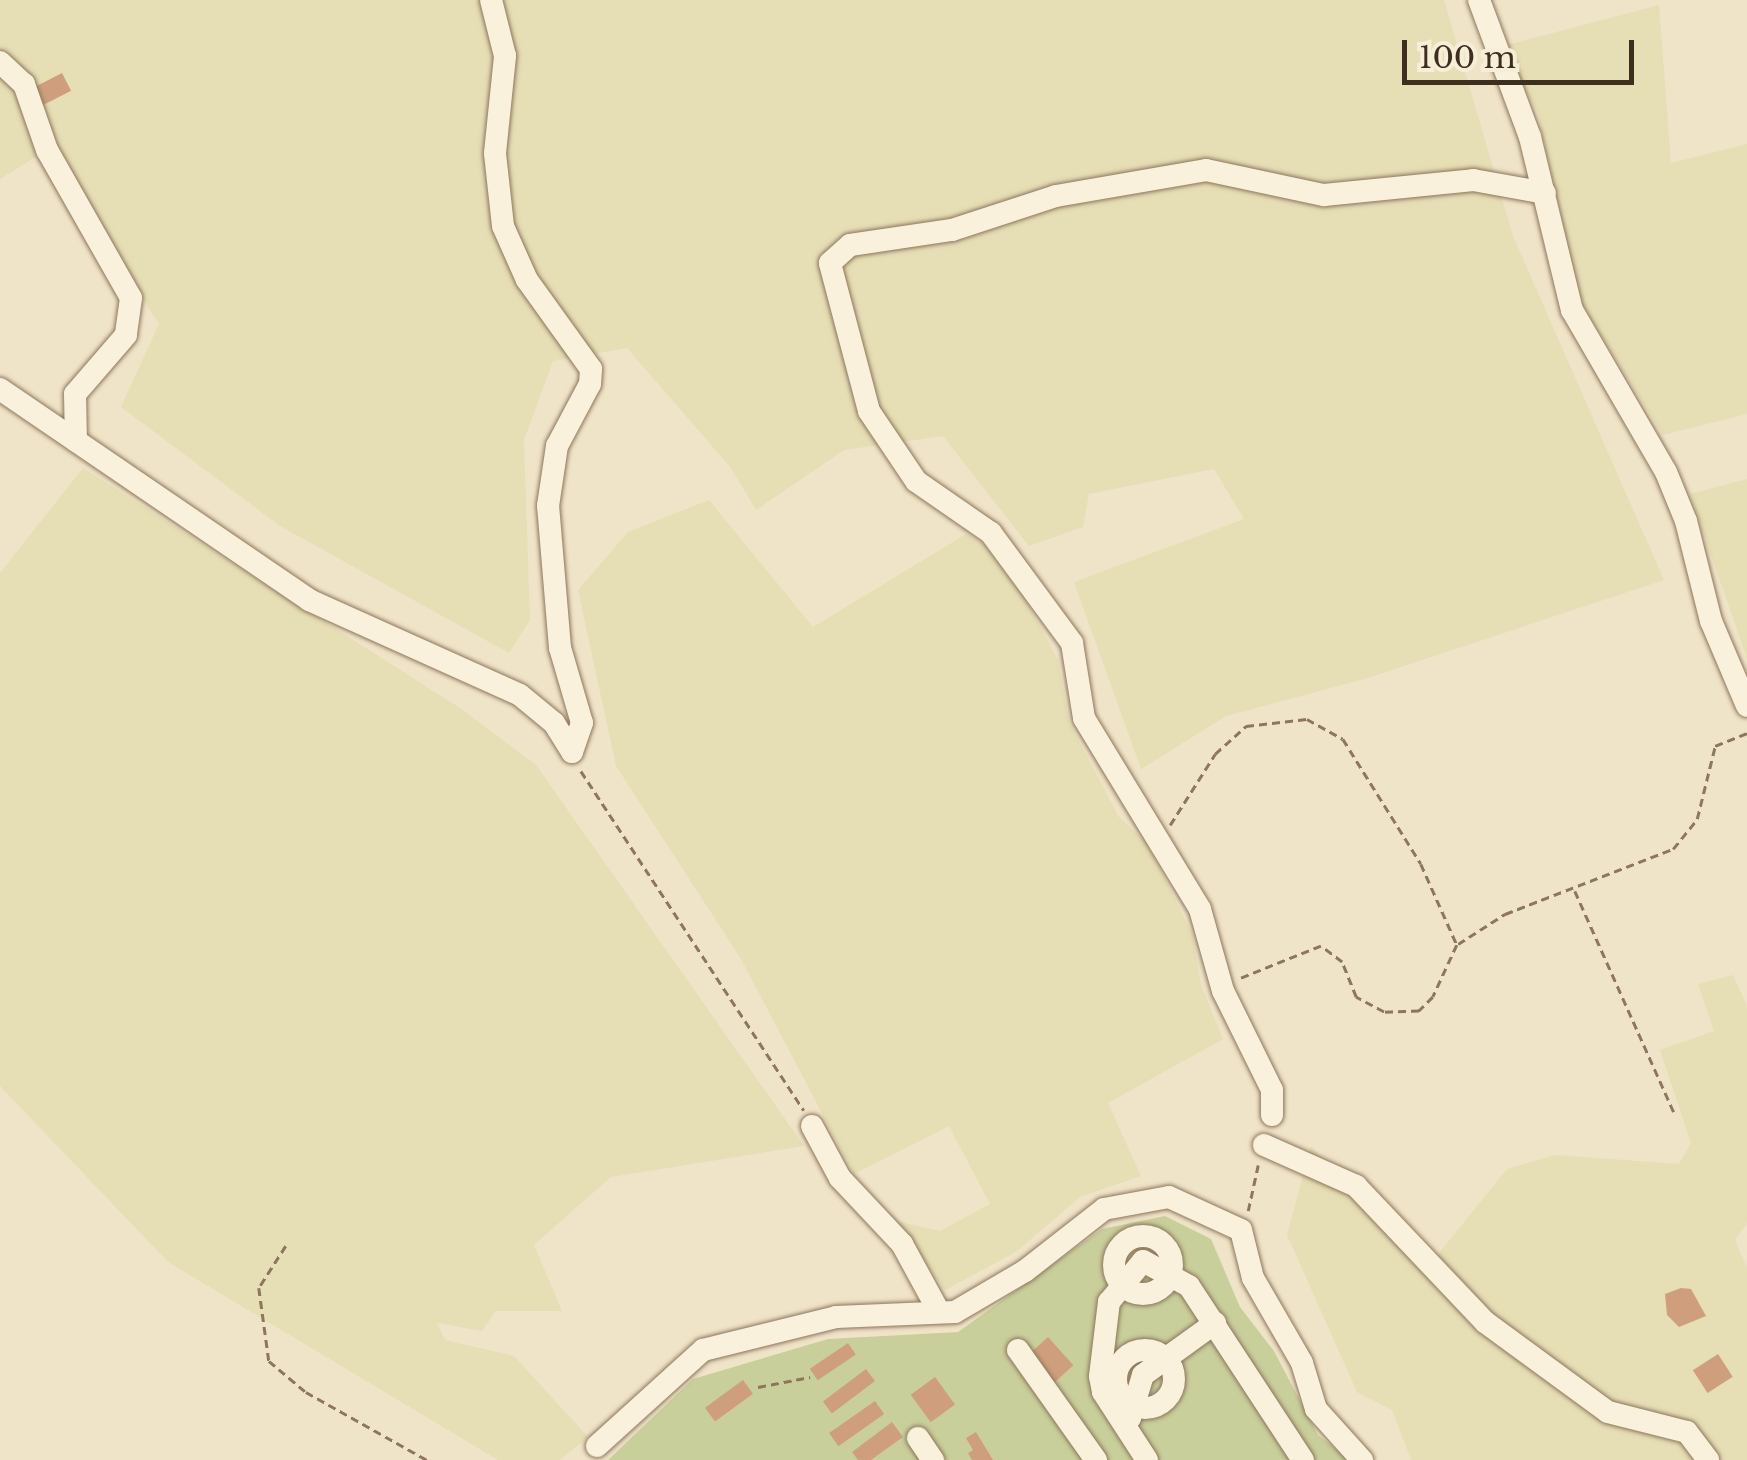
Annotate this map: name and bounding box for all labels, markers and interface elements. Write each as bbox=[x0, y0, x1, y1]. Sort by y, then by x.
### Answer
scale bar bbox=[1407, 20, 1640, 82]
text: 100 m bbox=[1419, 39, 1516, 76]

